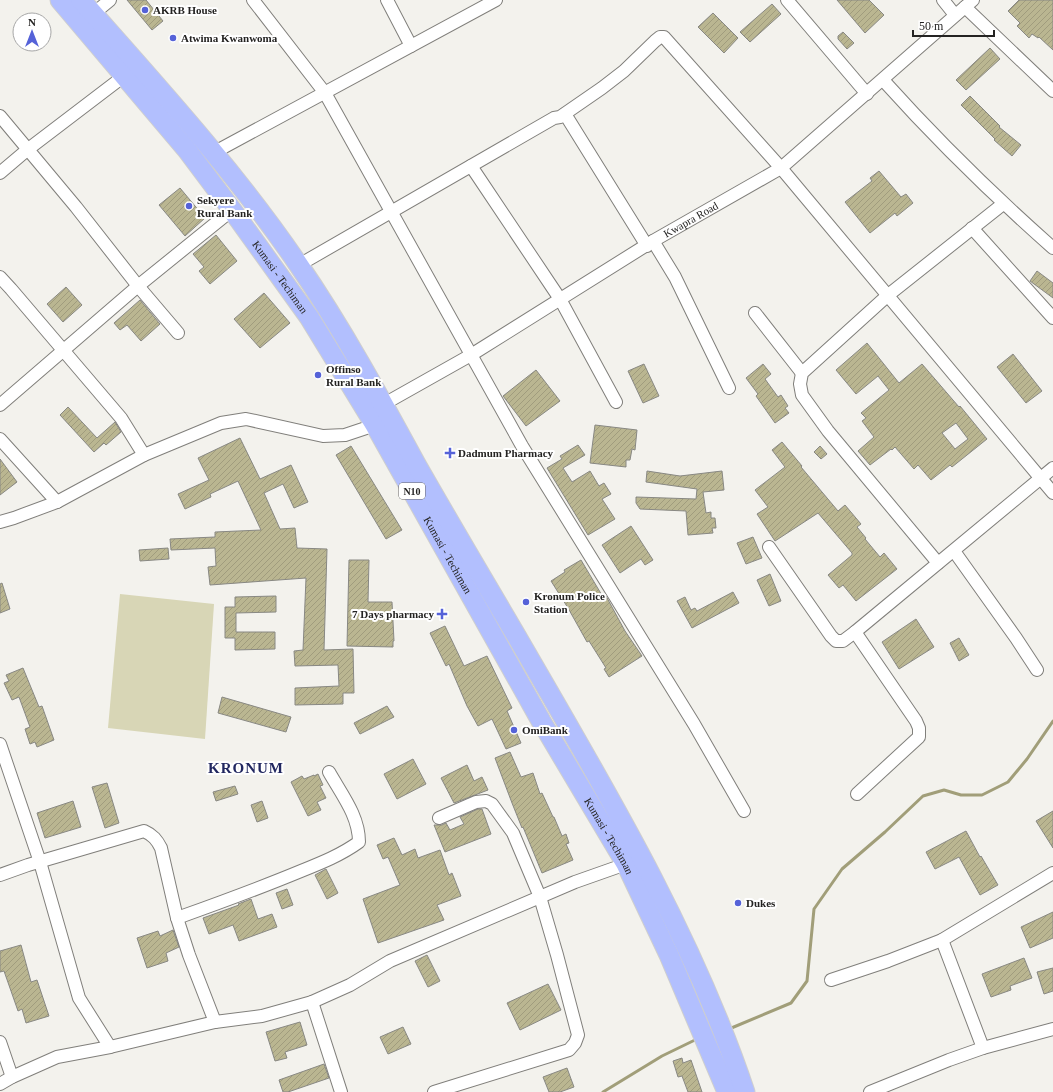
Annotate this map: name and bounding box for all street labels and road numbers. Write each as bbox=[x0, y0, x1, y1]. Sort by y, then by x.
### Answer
street label: Kwapra Road bbox=[661, 199, 721, 240]
street label: Kumasi - Techiman bbox=[250, 238, 311, 316]
road number: N10 bbox=[399, 483, 425, 499]
street label: Kumasi - Techiman bbox=[422, 514, 475, 596]
street label: Kumasi - Techiman bbox=[582, 796, 636, 877]

